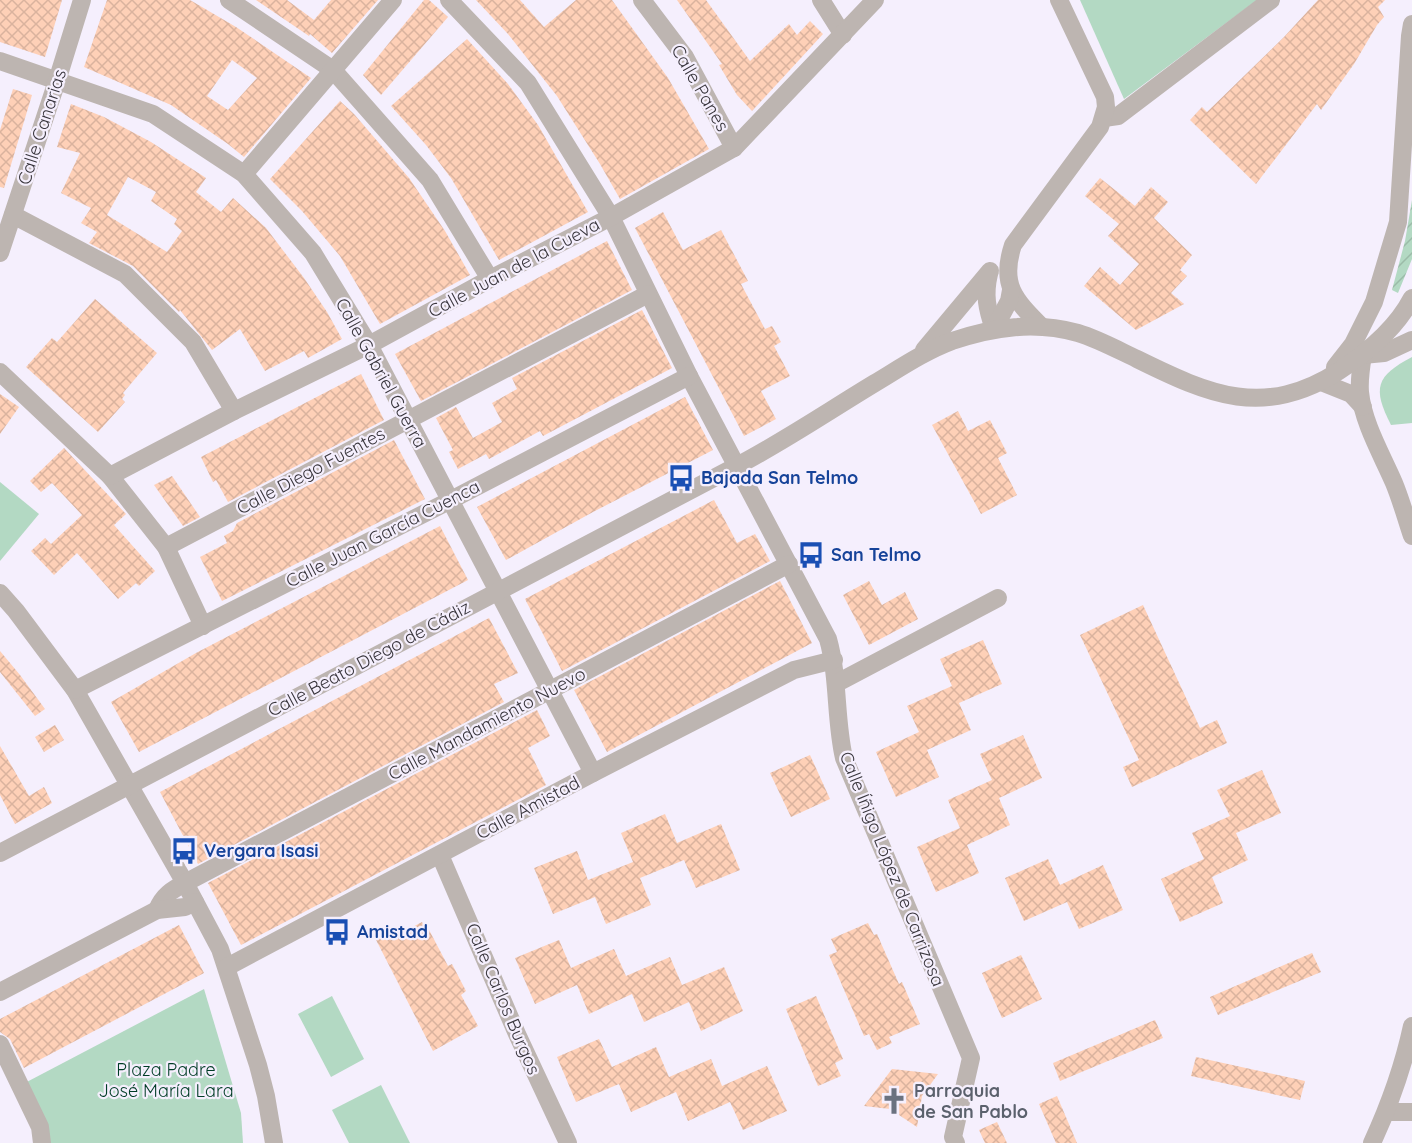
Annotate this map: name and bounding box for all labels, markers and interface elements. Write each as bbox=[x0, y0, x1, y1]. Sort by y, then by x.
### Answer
street label: Calle Panes bbox=[666, 40, 734, 135]
street label: Calle Canarias bbox=[12, 66, 71, 187]
street label: Calle Juan de la Cueva bbox=[424, 213, 604, 323]
street label: Calle Gabriel Guerra bbox=[331, 294, 432, 452]
street label: Calle Diego Fuentes bbox=[233, 422, 389, 519]
bus stop icon: Bajada San Telmo bbox=[666, 463, 696, 493]
place label: Bajada San Telmo bbox=[701, 466, 858, 489]
street label: Calle Juan García Cuenca bbox=[282, 475, 484, 593]
bus stop icon: San Telmo bbox=[796, 540, 826, 570]
place label: San Telmo bbox=[831, 543, 921, 566]
street label: Calle Beato Diego de Cádiz bbox=[264, 595, 474, 722]
street label: Calle Mandamiento Nuevo bbox=[384, 662, 589, 785]
street label: Calle Íñigo López de Carrizosa bbox=[835, 748, 950, 990]
street label: Calle Amistad bbox=[472, 771, 584, 845]
bus stop icon: Vergara Isasi bbox=[169, 836, 199, 866]
place label: Vergara Isasi bbox=[204, 839, 319, 862]
bus stop icon: Amistad bbox=[322, 917, 352, 947]
place label: Amistad bbox=[357, 920, 428, 943]
street label: Calle Carlos Burgos bbox=[461, 920, 546, 1078]
park label: Plaza Padre José María Lara bbox=[98, 1058, 234, 1102]
place label: Parroquia de San Pablo bbox=[914, 1079, 1028, 1123]
church icon: Parroquia de San Pablo bbox=[879, 1086, 909, 1116]

